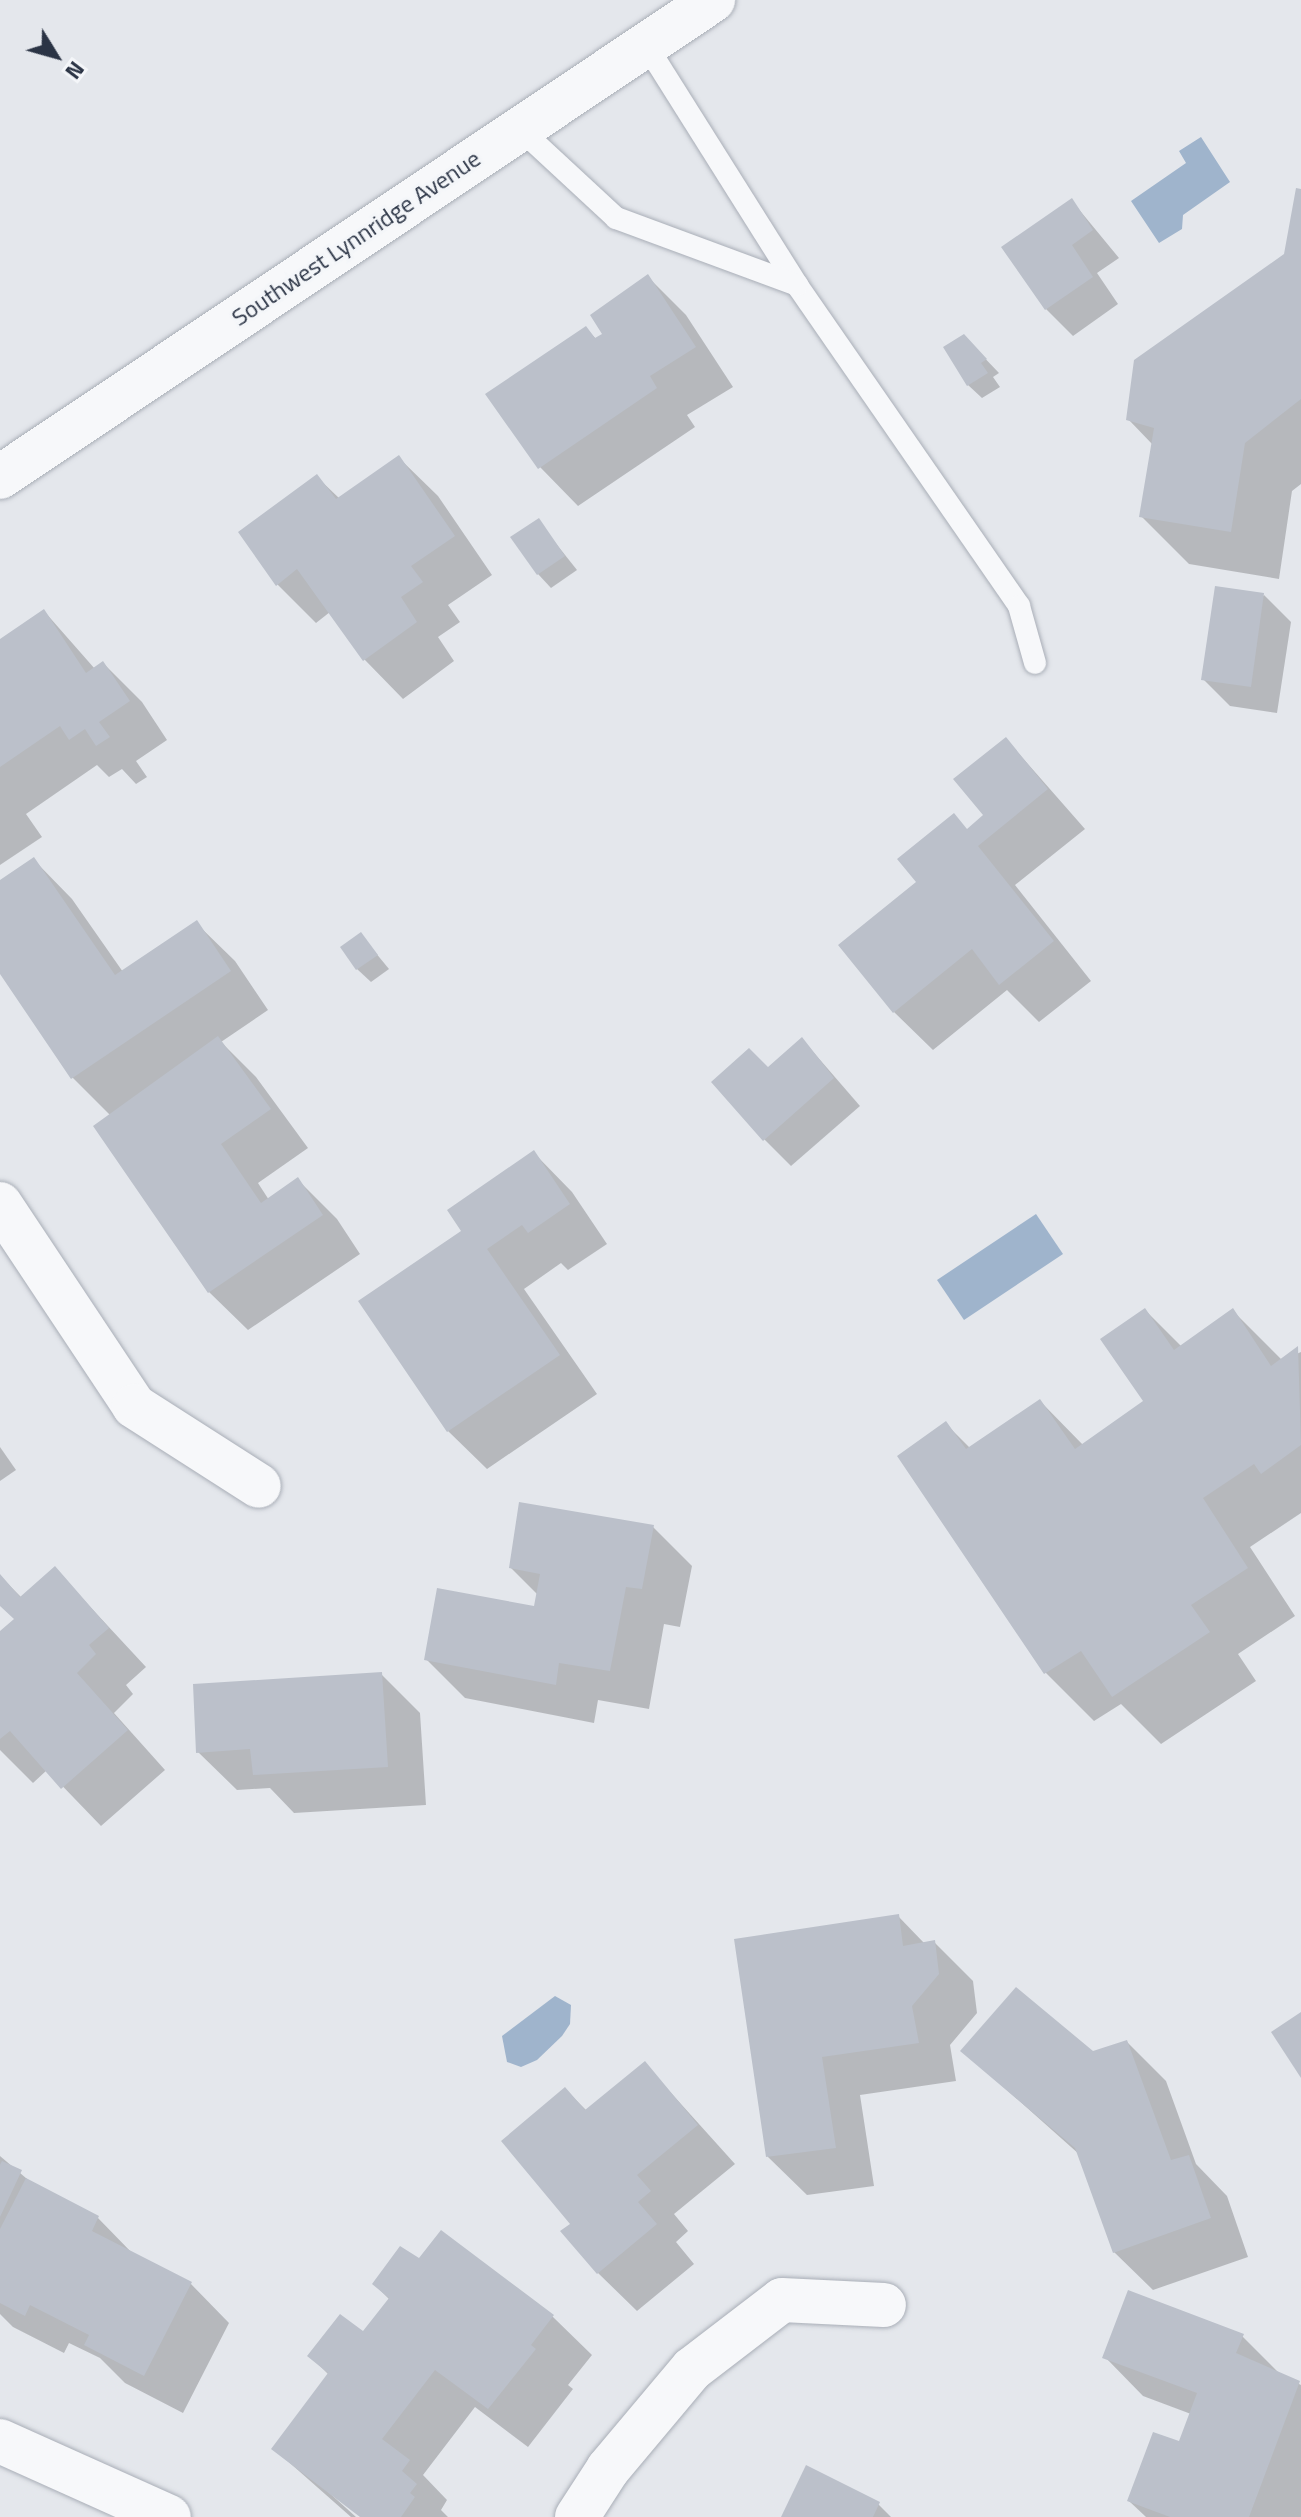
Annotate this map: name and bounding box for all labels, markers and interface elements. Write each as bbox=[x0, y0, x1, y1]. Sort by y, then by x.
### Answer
north arrow bbox=[16, 16, 96, 96]
text: N bbox=[57, 54, 93, 87]
street label: Southwest Lynnridge Avenue bbox=[226, 144, 486, 332]

